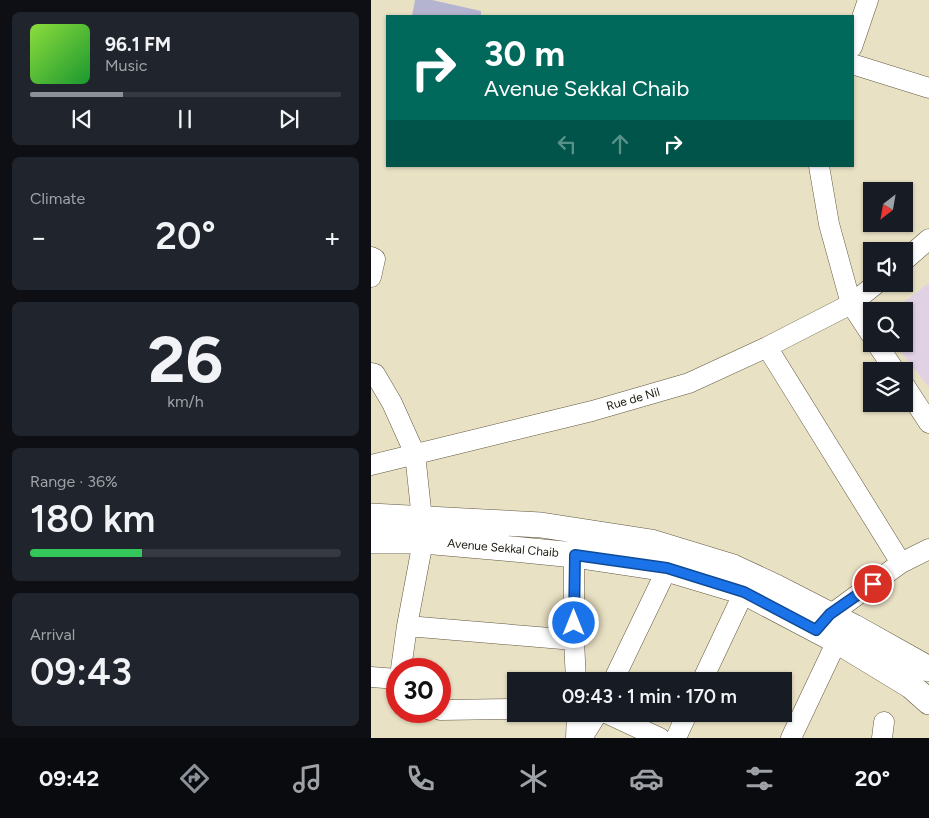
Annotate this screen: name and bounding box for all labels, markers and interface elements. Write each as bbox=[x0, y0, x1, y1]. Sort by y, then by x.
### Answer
text: 96.1 FM bbox=[105, 33, 171, 56]
text: 30 m bbox=[484, 33, 565, 75]
icon: right bbox=[401, 35, 466, 100]
text: Music bbox=[105, 56, 147, 75]
text: Avenue Sekkal Chaib bbox=[484, 75, 689, 102]
icon: previous bbox=[68, 105, 96, 133]
icon: pause bbox=[171, 105, 199, 133]
icon: next bbox=[275, 105, 303, 133]
icon: left bbox=[553, 130, 581, 158]
icon: ahead bbox=[606, 130, 634, 158]
icon: right bbox=[659, 130, 687, 158]
north arrow bbox=[863, 182, 913, 232]
map controls bbox=[863, 182, 913, 412]
text: Climate bbox=[30, 189, 85, 208]
text: 20° bbox=[155, 213, 216, 259]
text: − bbox=[30, 220, 47, 254]
text: + bbox=[324, 220, 341, 254]
button: sound bbox=[863, 242, 913, 292]
button: search bbox=[863, 302, 913, 352]
text: 26 bbox=[148, 320, 223, 398]
button: layers bbox=[863, 362, 913, 412]
street label: Rue de Nil bbox=[605, 385, 661, 413]
text: km/h bbox=[167, 392, 204, 411]
text: Range · 36% bbox=[30, 472, 118, 491]
text: 180 km bbox=[30, 496, 155, 542]
street label: Avenue Sekkal Chaib bbox=[447, 536, 559, 560]
pin bbox=[852, 563, 894, 605]
icon: arrive bbox=[859, 570, 887, 598]
position arrow bbox=[547, 596, 599, 648]
text: Arrival bbox=[30, 625, 75, 644]
text: 09:43 bbox=[30, 649, 132, 695]
speed limit sign: 30 bbox=[386, 658, 451, 723]
text: 09:43 · 1 min · 170 m bbox=[562, 685, 737, 708]
icon: directions bbox=[177, 761, 212, 796]
icon: music bbox=[290, 761, 325, 796]
icon: phone bbox=[403, 761, 438, 796]
icon: climate bbox=[516, 761, 551, 796]
icon: car bbox=[629, 761, 664, 796]
icon: filters bbox=[742, 761, 777, 796]
text: 09:42 bbox=[39, 765, 99, 792]
text: 20° bbox=[855, 765, 890, 792]

